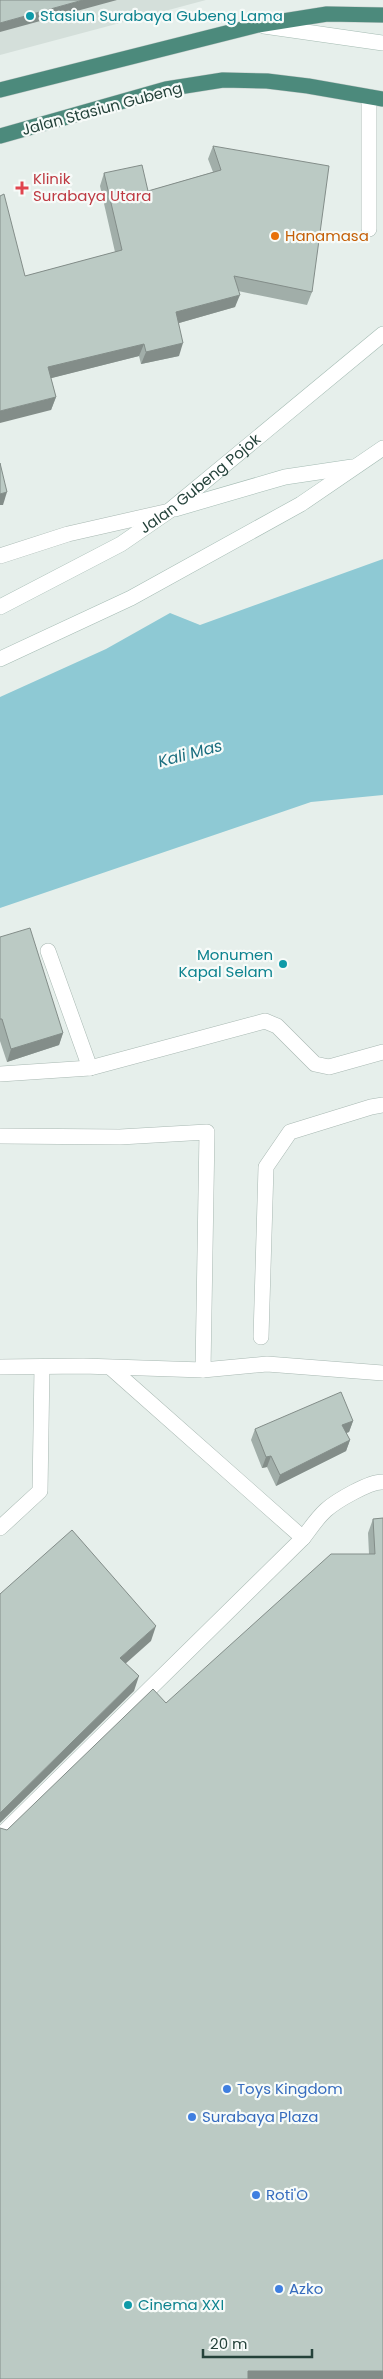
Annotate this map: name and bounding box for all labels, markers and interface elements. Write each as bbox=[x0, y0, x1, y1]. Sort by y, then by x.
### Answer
place label: Stasiun Surabaya Gubeng Lama bbox=[40, 5, 283, 26]
marker: Stasiun Surabaya Gubeng Lama bbox=[24, 10, 36, 22]
street label: Jalan Stasiun Gubeng bbox=[19, 77, 184, 140]
place label: Klinik Surabaya Utara bbox=[33, 168, 151, 206]
marker: Klinik Surabaya Utara bbox=[15, 181, 29, 195]
place label: Hanamasa bbox=[285, 225, 369, 246]
marker: Hanamasa bbox=[269, 230, 281, 242]
street label: Jalan Gubeng Pojok bbox=[135, 428, 265, 538]
water label: Kali Mas bbox=[155, 734, 225, 773]
place label: Monumen Kapal Selam bbox=[179, 944, 273, 982]
marker: Monumen Kapal Selam bbox=[277, 958, 289, 970]
place label: Toys Kingdom bbox=[237, 2078, 343, 2099]
marker: Toys Kingdom bbox=[221, 2083, 233, 2095]
place label: Surabaya Plaza bbox=[202, 2106, 319, 2127]
marker: Surabaya Plaza bbox=[186, 2111, 198, 2123]
place label: Roti'O bbox=[266, 2184, 308, 2205]
marker: Roti'O bbox=[250, 2189, 262, 2201]
place label: Azko bbox=[289, 2278, 323, 2299]
marker: Azko bbox=[273, 2283, 285, 2295]
place label: Cinema XXI bbox=[138, 2294, 224, 2315]
marker: Cinema XXI bbox=[122, 2299, 134, 2311]
scale bar bbox=[203, 2326, 312, 2358]
text: 20 m bbox=[210, 2333, 248, 2354]

